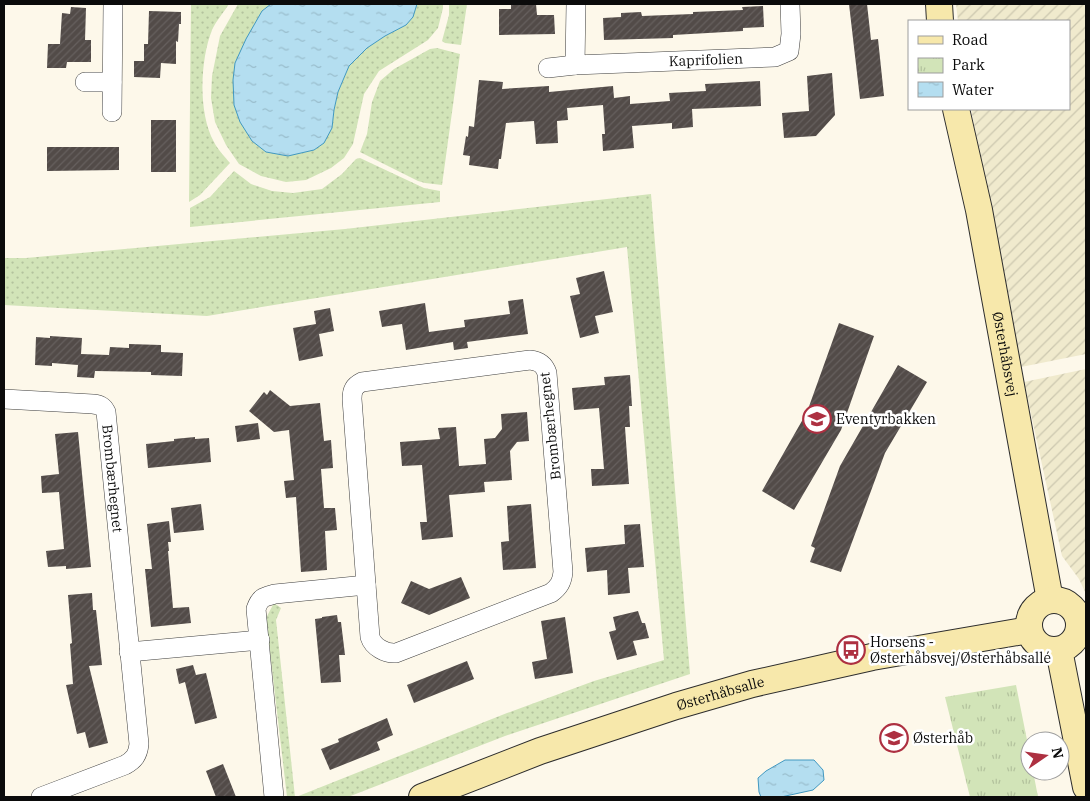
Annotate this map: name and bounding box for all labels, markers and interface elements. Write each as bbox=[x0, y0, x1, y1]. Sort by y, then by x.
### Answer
legend bbox=[908, 20, 1070, 110]
text: Road bbox=[952, 30, 988, 49]
street label: Kaprifolien bbox=[668, 49, 743, 70]
text: Park bbox=[952, 55, 985, 74]
text: Water bbox=[952, 80, 994, 99]
street label: Østerhåbsvej bbox=[989, 310, 1022, 398]
street label: Brombærhegnet bbox=[535, 371, 565, 481]
school or university icon: Eventyrbakken bbox=[802, 404, 832, 434]
place label: Eventyrbakken bbox=[836, 410, 936, 428]
street label: Brombærhegnet bbox=[98, 424, 127, 533]
place label: Horsens - Østerhåbsvej/Østerhåbsallé bbox=[870, 633, 1051, 667]
bus stop icon: Horsens - Østerhåbsvej/Østerhåbsallé bbox=[836, 635, 866, 665]
street label: Østerhåbsalle bbox=[674, 673, 766, 714]
school or university icon: Østerhåb bbox=[879, 723, 909, 753]
place label: Østerhåb bbox=[913, 729, 973, 747]
north arrow bbox=[1020, 731, 1070, 781]
text: N bbox=[1048, 746, 1068, 760]

